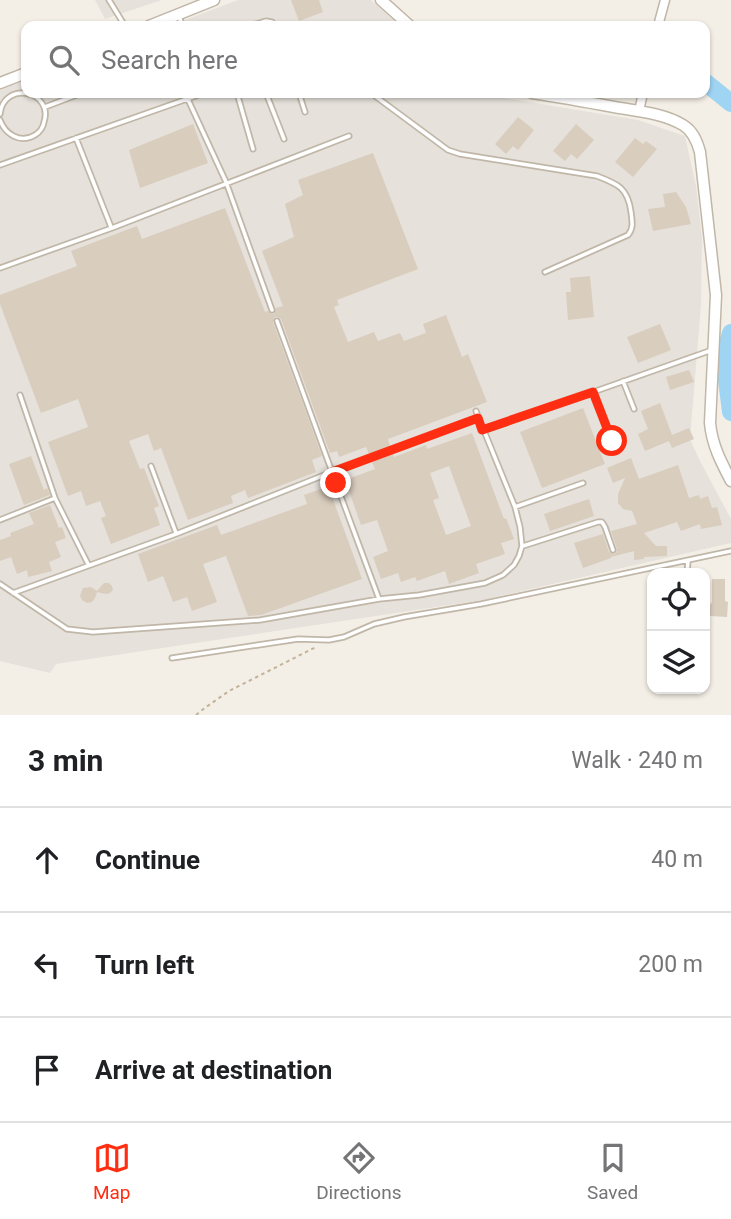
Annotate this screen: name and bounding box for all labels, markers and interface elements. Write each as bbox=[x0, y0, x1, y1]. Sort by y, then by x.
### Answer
search box bbox=[21, 21, 710, 98]
icon: search bbox=[45, 41, 83, 79]
text: Search here bbox=[101, 45, 238, 75]
route start bbox=[596, 425, 627, 456]
route end bbox=[320, 467, 351, 498]
map controls bbox=[647, 568, 710, 694]
button: locate bbox=[647, 568, 710, 631]
button: layers bbox=[647, 631, 710, 694]
text: 3 min bbox=[28, 743, 103, 778]
text: Walk · 240 m bbox=[571, 747, 703, 774]
icon: ahead bbox=[28, 841, 66, 879]
text: Continue bbox=[95, 845, 200, 875]
text: 40 m bbox=[651, 846, 703, 873]
icon: left bbox=[28, 946, 66, 984]
text: Turn left bbox=[95, 950, 194, 980]
text: 200 m bbox=[638, 951, 703, 978]
icon: arrive bbox=[28, 1051, 66, 1089]
text: Arrive at destination bbox=[95, 1055, 332, 1085]
tab: Map bbox=[93, 1139, 131, 1204]
tab: Directions bbox=[316, 1139, 401, 1204]
tab: Saved bbox=[587, 1139, 638, 1204]

